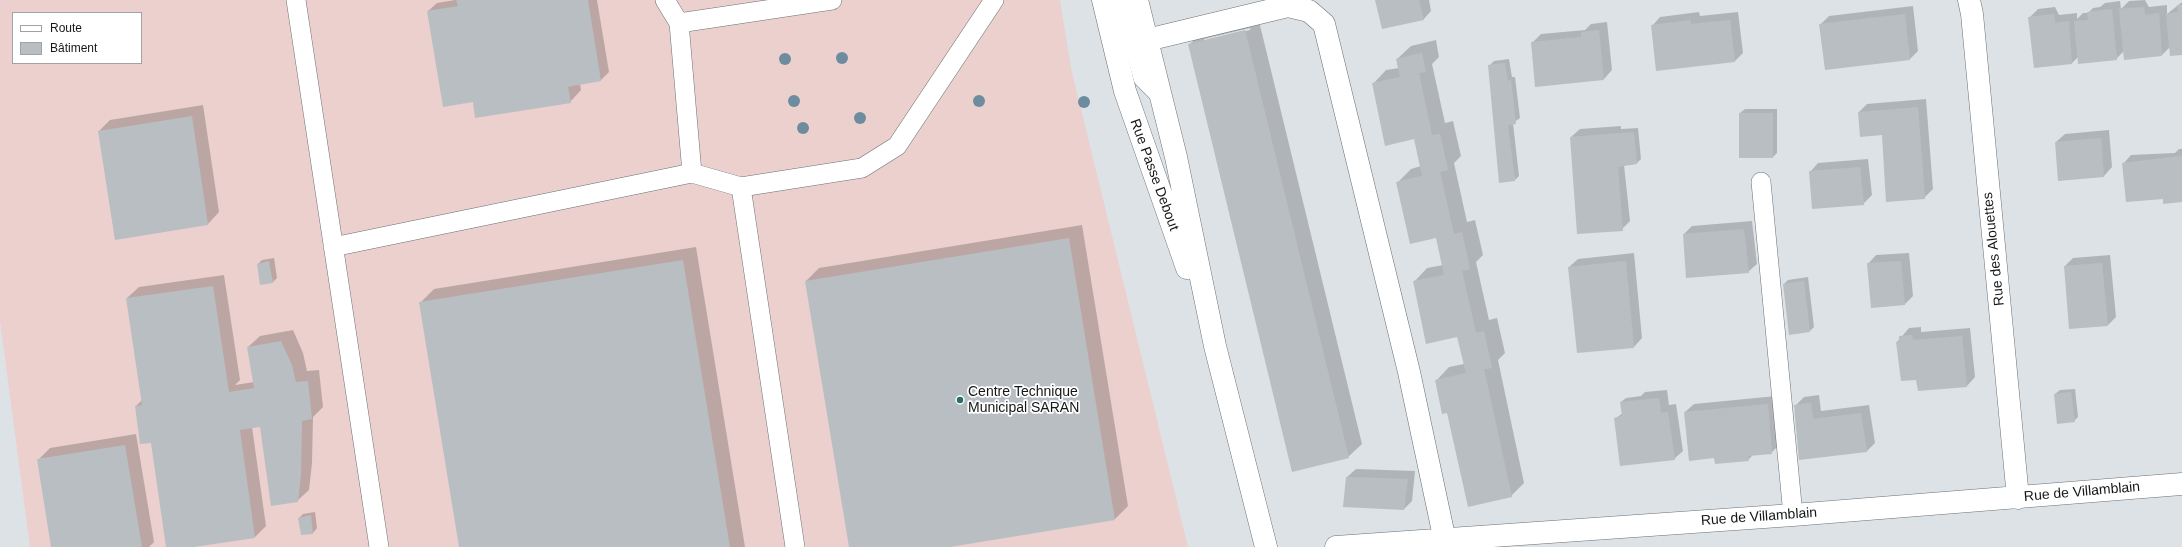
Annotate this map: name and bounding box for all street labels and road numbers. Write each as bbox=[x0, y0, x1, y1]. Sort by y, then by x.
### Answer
street label: Rue Passe Debout bbox=[1126, 117, 1182, 233]
street label: Rue des Alouettes bbox=[1980, 191, 2008, 307]
street label: Rue de Villamblain bbox=[2023, 479, 2141, 505]
street label: Rue de Villamblain bbox=[1700, 505, 1818, 529]

